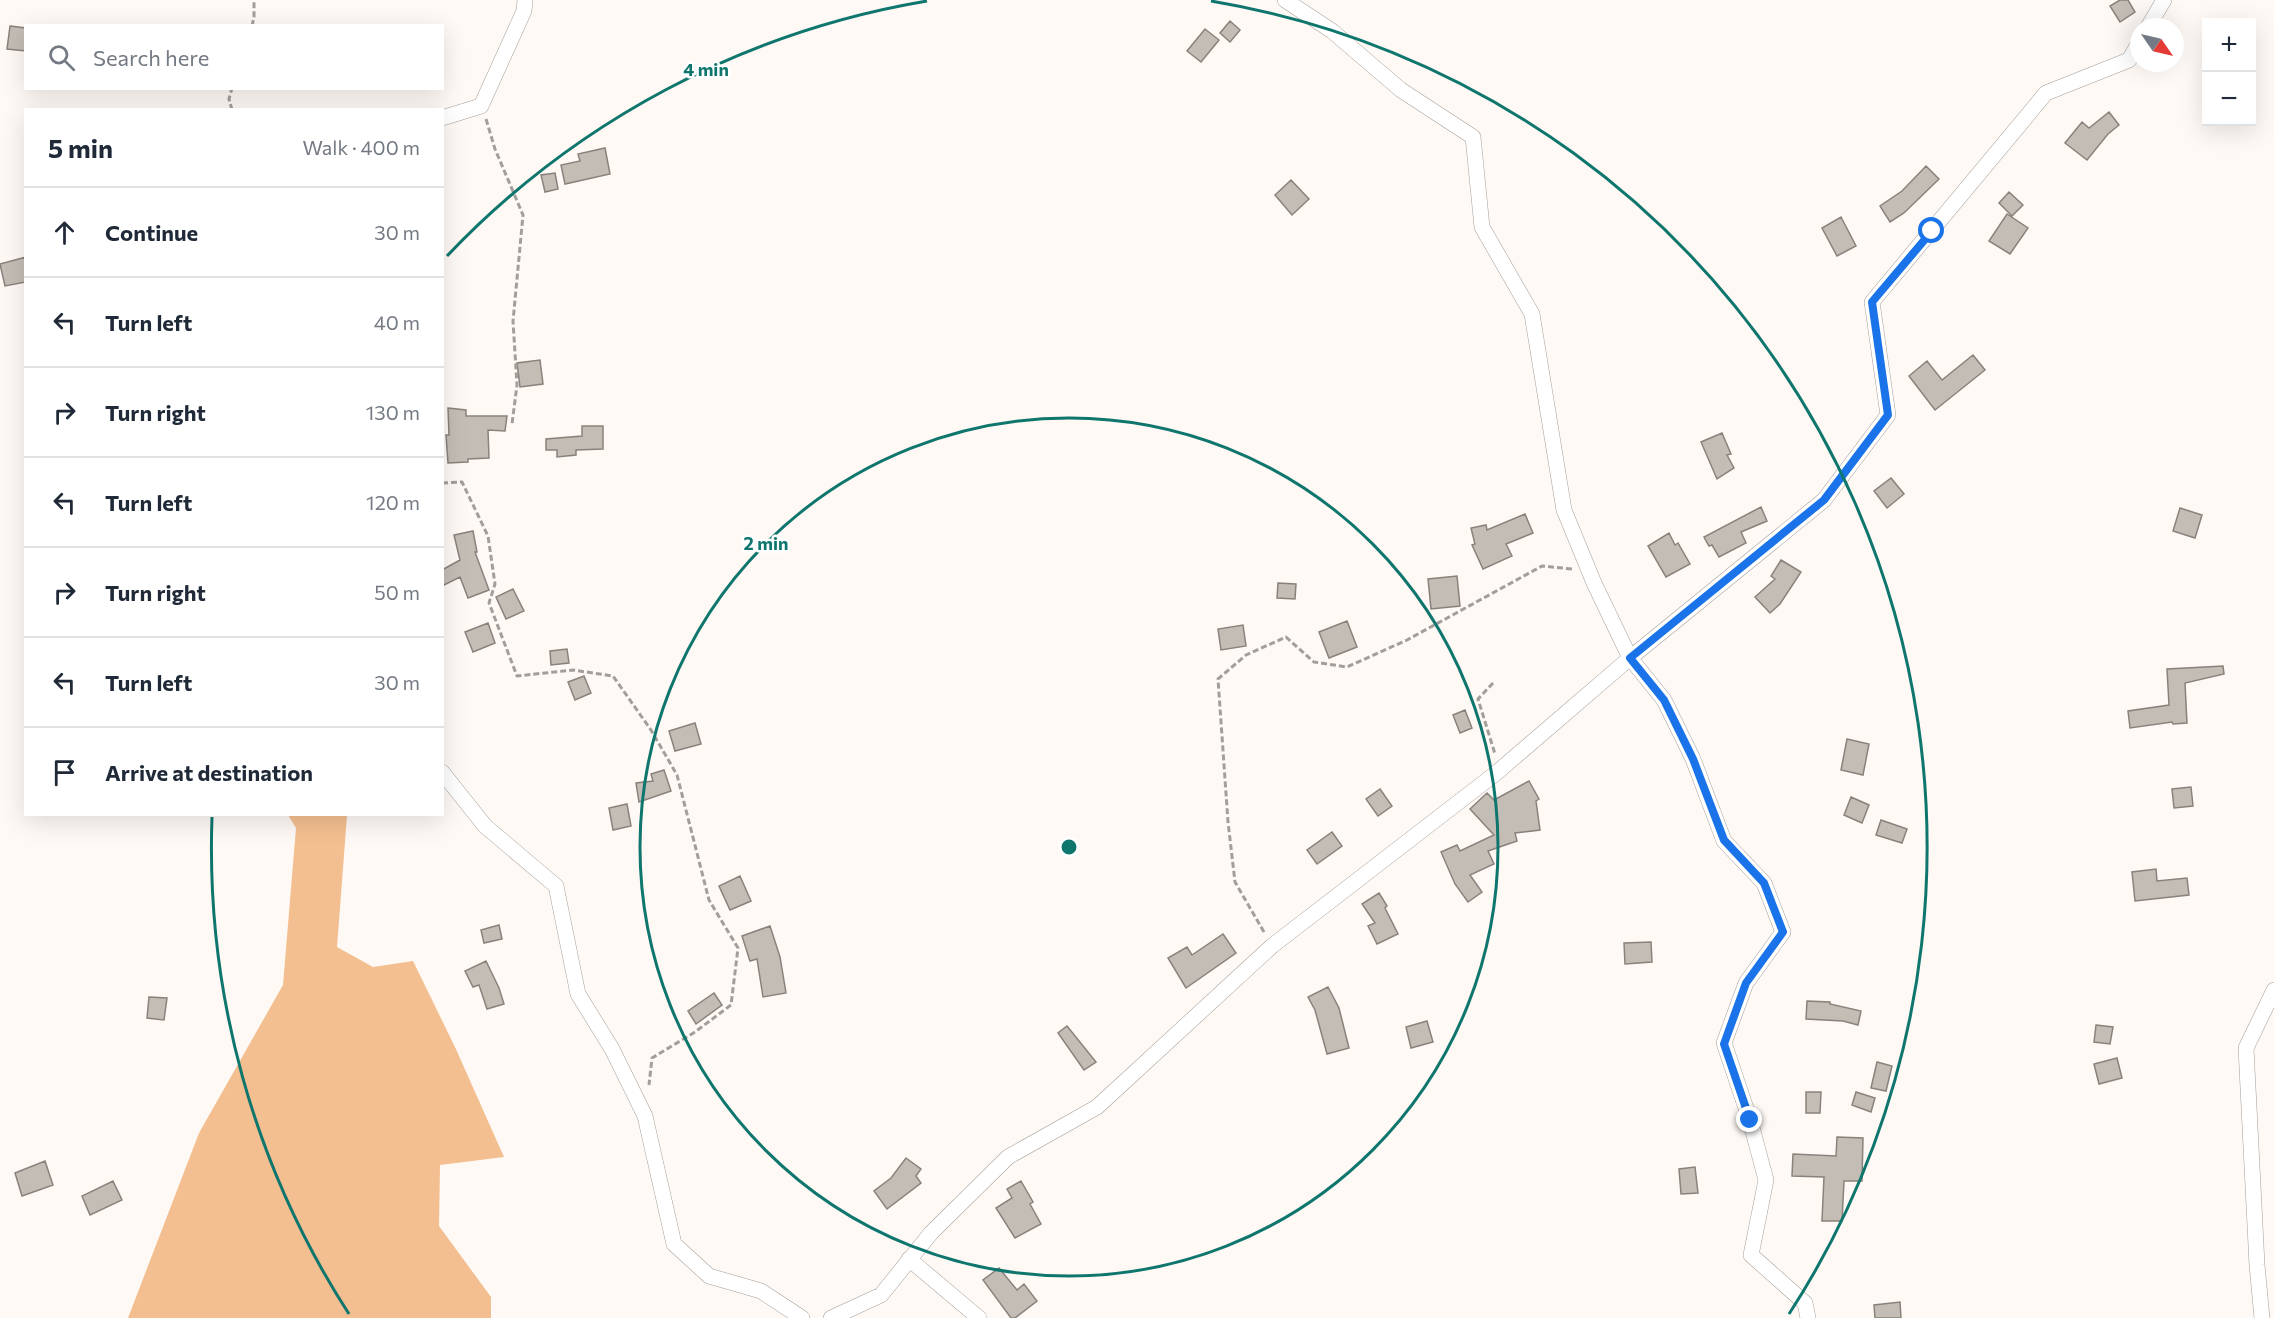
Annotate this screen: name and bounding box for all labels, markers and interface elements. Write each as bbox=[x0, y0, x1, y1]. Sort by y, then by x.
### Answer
north arrow bbox=[2130, 18, 2184, 72]
map controls bbox=[2202, 18, 2256, 126]
button: + bbox=[2202, 18, 2256, 72]
search box bbox=[24, 24, 444, 90]
icon: search bbox=[45, 41, 78, 74]
text: Search here bbox=[93, 44, 209, 71]
text: 4 min bbox=[683, 58, 729, 80]
button: − bbox=[2202, 72, 2256, 126]
text: 5 min bbox=[48, 132, 113, 163]
text: Walk · 400 m bbox=[303, 135, 420, 159]
icon: ahead bbox=[48, 216, 81, 249]
route start bbox=[1918, 217, 1944, 243]
text: Continue bbox=[105, 219, 198, 246]
text: 30 m bbox=[374, 220, 420, 244]
icon: left bbox=[48, 306, 81, 339]
text: Turn left bbox=[105, 309, 192, 336]
text: 40 m bbox=[374, 310, 420, 334]
icon: right bbox=[48, 396, 81, 429]
text: Turn right bbox=[105, 399, 206, 426]
text: 130 m bbox=[366, 400, 420, 424]
icon: left bbox=[48, 486, 81, 519]
text: Turn left bbox=[105, 489, 192, 516]
text: 120 m bbox=[366, 490, 420, 514]
text: 2 min bbox=[744, 532, 788, 554]
icon: right bbox=[48, 576, 81, 609]
text: Turn right bbox=[105, 579, 206, 606]
text: 50 m bbox=[374, 580, 420, 604]
icon: left bbox=[48, 666, 81, 699]
text: Turn left bbox=[105, 669, 192, 696]
text: 30 m bbox=[374, 670, 420, 694]
icon: arrive bbox=[48, 756, 81, 789]
text: Arrive at destination bbox=[105, 759, 313, 786]
centre of rings bbox=[1059, 837, 1079, 857]
route end bbox=[1736, 1106, 1762, 1132]

